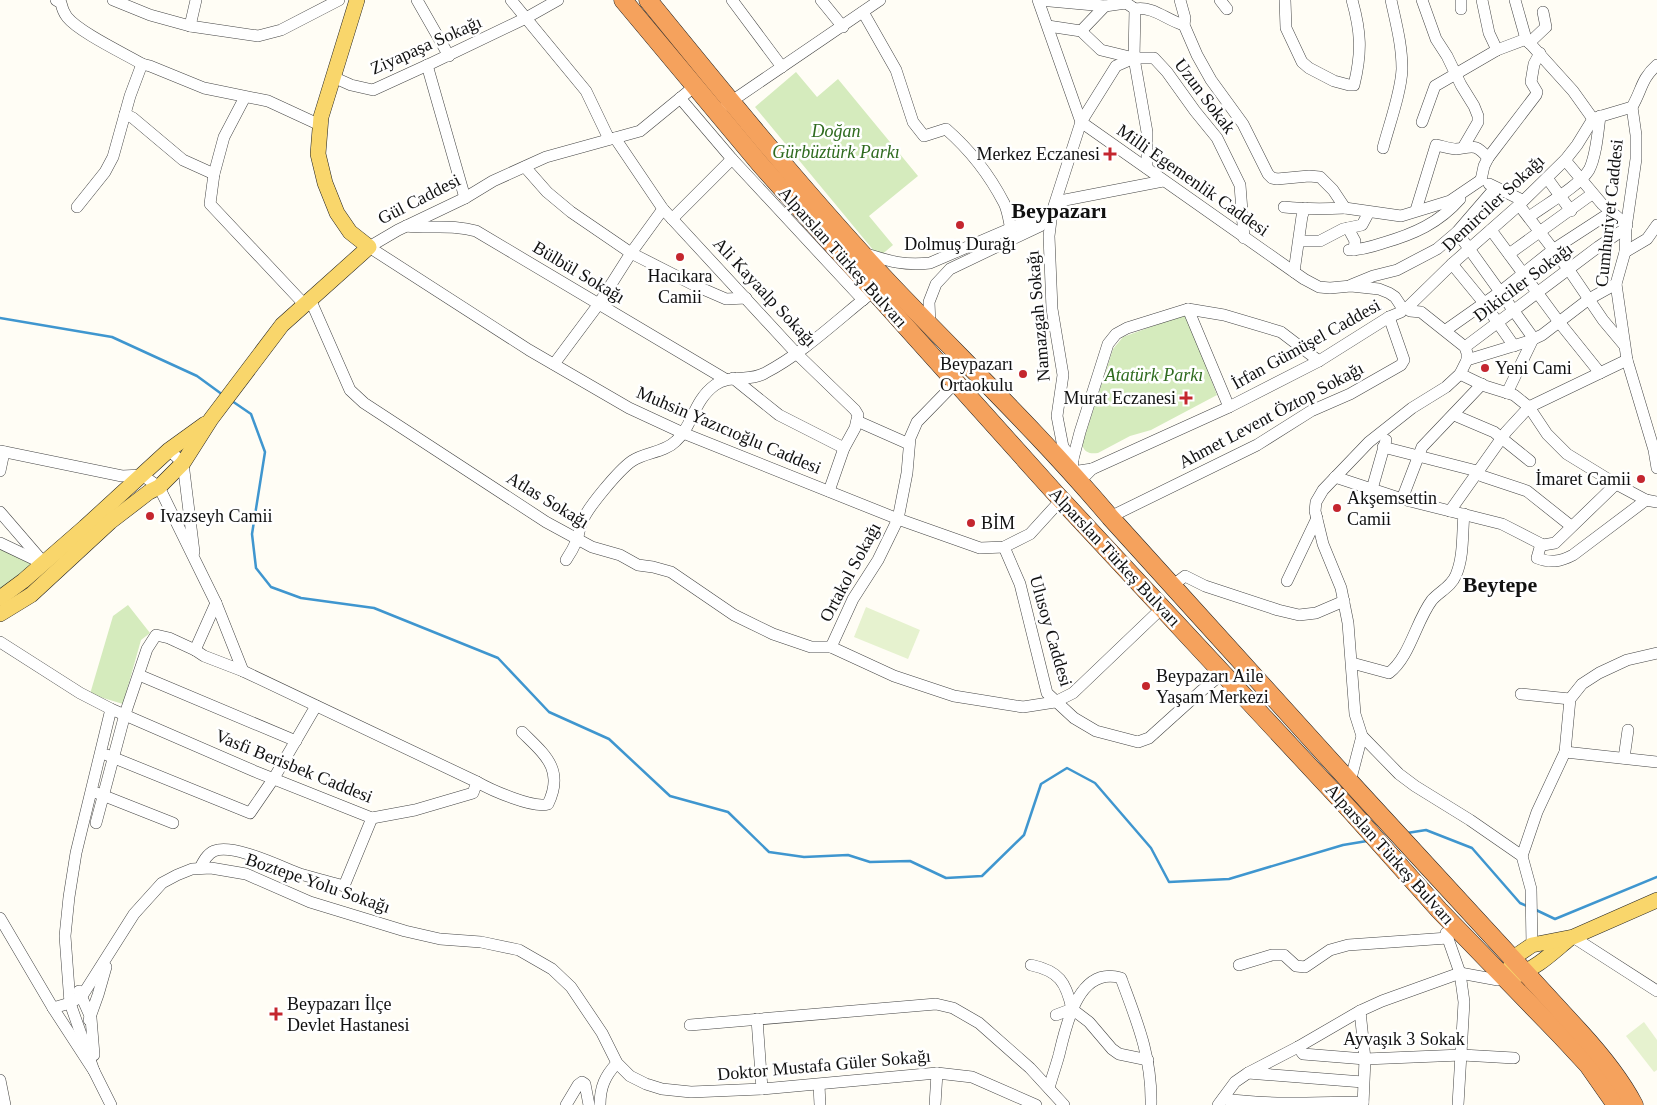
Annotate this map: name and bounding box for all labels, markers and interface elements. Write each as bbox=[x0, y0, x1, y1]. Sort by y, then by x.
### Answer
street label: Ziyapaşa Sokağı bbox=[367, 12, 485, 78]
street label: Uzun Sokak bbox=[1170, 55, 1240, 137]
street label: Milli Egemenlik Caddesi bbox=[1113, 120, 1273, 240]
park label: Doğan Gürbüztürk Parkı bbox=[772, 121, 900, 162]
street label: Cumhuriyet Caddesi bbox=[1591, 138, 1627, 288]
place label: Merkez Eczanesi bbox=[977, 144, 1100, 164]
marker: Merkez Eczanesi bbox=[1104, 148, 1116, 160]
street label: Demirciler Sokağı bbox=[1438, 151, 1548, 255]
street label: Gül Caddesi bbox=[375, 170, 463, 228]
street label: Alparslan Türkeş Bulvarı bbox=[774, 182, 912, 332]
district label: Beypazarı bbox=[1011, 198, 1107, 223]
marker: Dolmuş Durağı bbox=[954, 219, 966, 231]
street label: Ali Kayaalp Sokağı bbox=[709, 233, 821, 351]
place label: Dolmuş Durağı bbox=[904, 234, 1016, 254]
street label: Bülbül Sokağı bbox=[529, 237, 629, 307]
street label: Dikiciler Sokağı bbox=[1470, 238, 1576, 326]
street label: Namazgah Sokağı bbox=[1022, 250, 1054, 382]
marker: Hacıkara Camii bbox=[674, 251, 686, 263]
place label: Hacıkara Camii bbox=[648, 266, 712, 307]
street label: İrfan Gümüşel Caddesi bbox=[1228, 295, 1384, 393]
place label: Beypazarı Ortaokulu bbox=[940, 354, 1013, 395]
street label: Ahmet Levent Öztop Sokağı bbox=[1175, 358, 1367, 472]
place label: Yeni Cami bbox=[1495, 358, 1572, 378]
marker: Yeni Cami bbox=[1479, 362, 1491, 374]
park label: Atatürk Parkı bbox=[1104, 365, 1203, 385]
marker: Beypazarı Ortaokulu bbox=[1017, 368, 1029, 380]
street label: Muhsin Yazıcıoğlu Caddesi bbox=[634, 382, 824, 478]
place label: Murat Eczanesi bbox=[1064, 388, 1176, 408]
marker: Murat Eczanesi bbox=[1180, 392, 1192, 404]
street label: Atlas Sokağı bbox=[503, 468, 593, 532]
place label: İmaret Camii bbox=[1536, 469, 1631, 489]
marker: İmaret Camii bbox=[1635, 473, 1647, 485]
street label: Alparslan Türkeş Bulvarı bbox=[1045, 483, 1185, 631]
place label: Akşemsettin Camii bbox=[1347, 488, 1437, 529]
marker: Akşemsettin Camii bbox=[1331, 502, 1343, 514]
place label: Ivazseyh Camii bbox=[160, 506, 272, 526]
marker: Ivazseyh Camii bbox=[144, 510, 156, 522]
place label: BİM bbox=[981, 513, 1015, 533]
marker: BİM bbox=[965, 517, 977, 529]
street label: Ortakol Sokağı bbox=[815, 519, 885, 625]
district label: Beytepe bbox=[1463, 572, 1537, 597]
street label: Ulusoy Caddesi bbox=[1026, 573, 1076, 689]
place label: Beypazarı Aile Yaşam Merkezi bbox=[1156, 666, 1269, 707]
marker: Beypazarı Aile Yaşam Merkezi bbox=[1140, 680, 1152, 692]
street label: Vasfi Berisbek Caddesi bbox=[212, 725, 376, 807]
street label: Alparslan Türkeş Bulvarı bbox=[1321, 779, 1459, 929]
street label: Boztepe Yolu Sokağı bbox=[243, 849, 393, 917]
place label: Beypazarı İlçe Devlet Hastanesi bbox=[287, 994, 409, 1035]
marker: Beypazarı İlçe Devlet Hastanesi bbox=[269, 1007, 283, 1021]
street label: Ayvaşık 3 Sokak bbox=[1343, 1029, 1465, 1049]
street label: Doktor Mustafa Güler Sokağı bbox=[716, 1046, 932, 1084]

